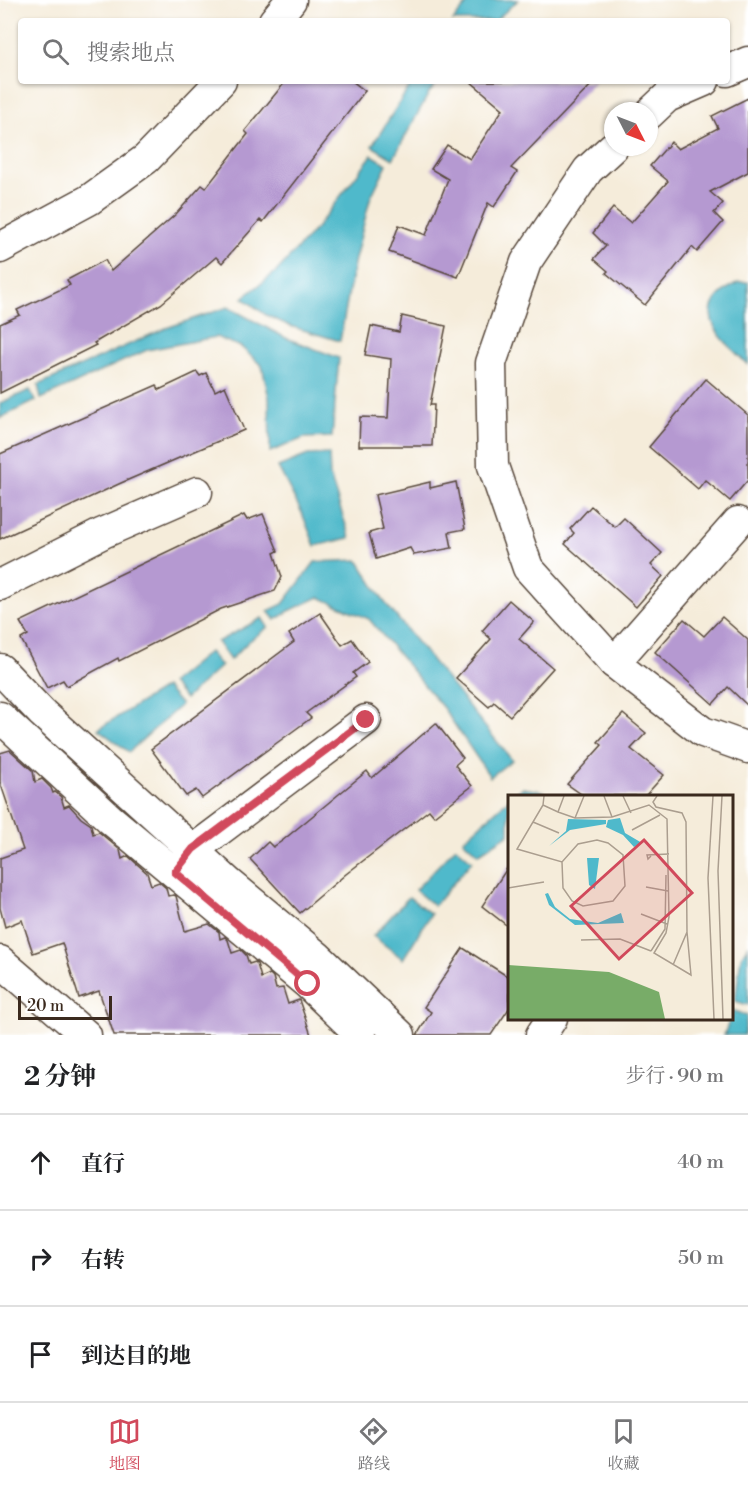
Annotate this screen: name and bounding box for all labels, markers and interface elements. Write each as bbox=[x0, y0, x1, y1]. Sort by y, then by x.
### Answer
search box bbox=[18, 18, 730, 84]
icon: search bbox=[39, 35, 72, 68]
text: 搜索地点 bbox=[87, 40, 175, 67]
north arrow bbox=[604, 102, 658, 156]
route end bbox=[352, 706, 378, 732]
inset map bbox=[508, 795, 733, 1020]
route start bbox=[294, 970, 320, 996]
scale bar bbox=[18, 993, 112, 1020]
text: 20 m bbox=[27, 996, 64, 1016]
text: 2 分钟 bbox=[24, 1061, 96, 1093]
text: 步行 · 90 m bbox=[625, 1064, 724, 1089]
icon: ahead bbox=[24, 1146, 57, 1179]
text: 40 m bbox=[677, 1150, 724, 1175]
text: 直行 bbox=[81, 1151, 125, 1178]
icon: right bbox=[24, 1242, 57, 1275]
text: 50 m bbox=[678, 1246, 724, 1271]
text: 右转 bbox=[81, 1247, 125, 1274]
icon: arrive bbox=[24, 1338, 57, 1371]
text: 到达目的地 bbox=[81, 1343, 191, 1370]
tab: 地图 bbox=[108, 1415, 141, 1474]
tab: 路线 bbox=[357, 1415, 390, 1474]
tab: 收藏 bbox=[607, 1415, 640, 1474]

